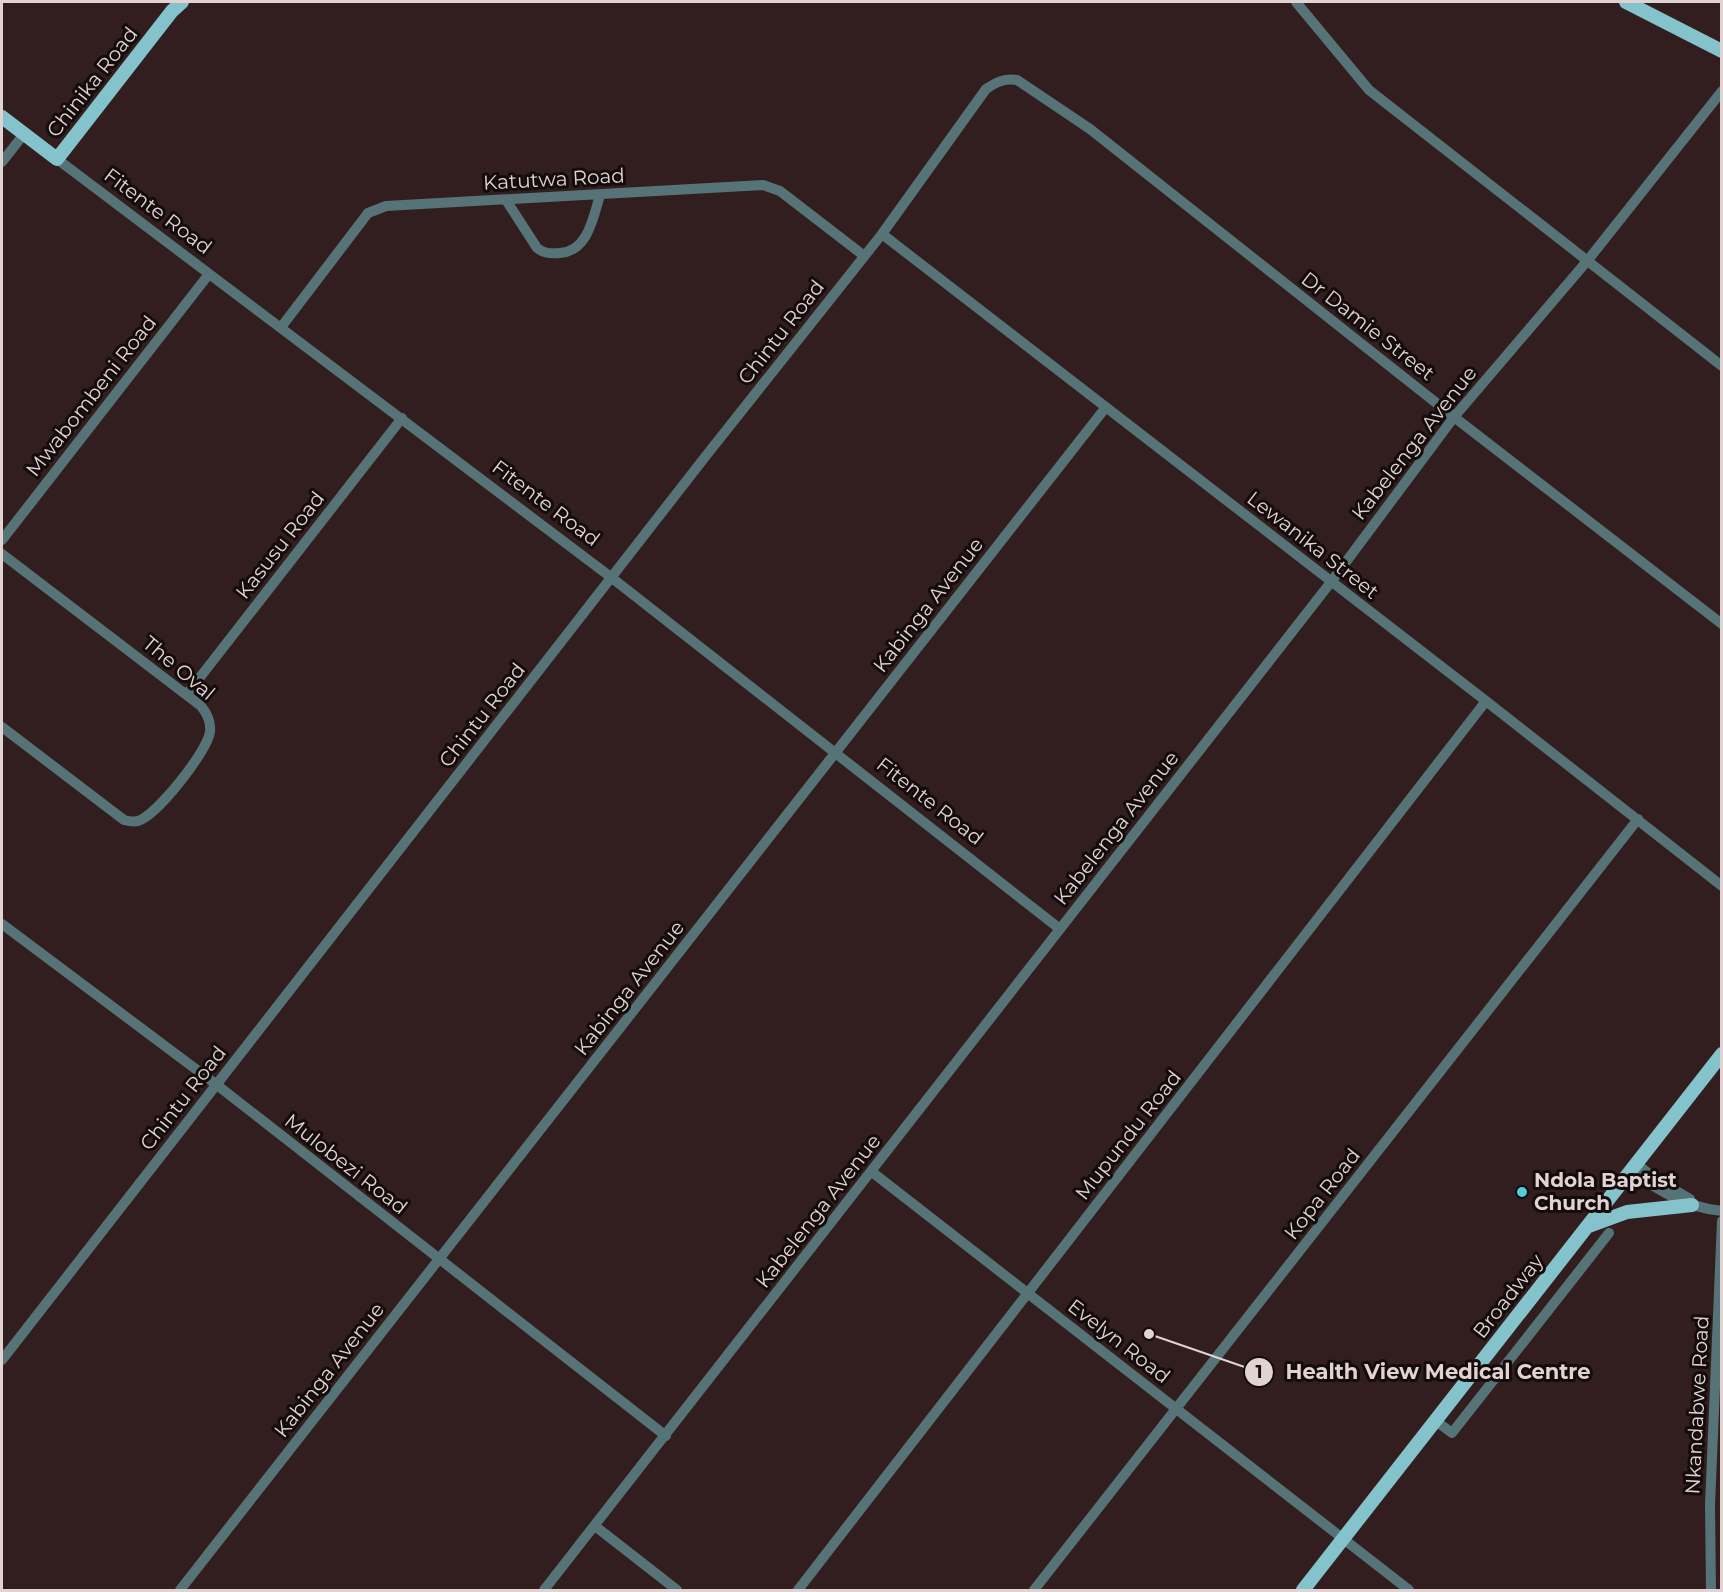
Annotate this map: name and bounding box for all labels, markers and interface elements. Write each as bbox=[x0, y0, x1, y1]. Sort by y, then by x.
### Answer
street label: Chinika Road bbox=[42, 22, 142, 142]
street label: Fitente Road bbox=[99, 163, 217, 259]
street label: Katutwa Road bbox=[483, 163, 625, 195]
street label: Dr Damie Street bbox=[1297, 267, 1439, 385]
street label: Chintu Road bbox=[733, 275, 829, 389]
street label: Mwabombeni Road bbox=[21, 311, 161, 481]
street label: Kabelenga Avenue bbox=[1346, 361, 1482, 525]
street label: Fitente Road bbox=[487, 455, 605, 551]
street label: Lewanika Street bbox=[1242, 486, 1384, 604]
street label: Kasusu Road bbox=[231, 487, 329, 603]
street label: Kabinga Avenue bbox=[868, 533, 988, 677]
street label: The Oval bbox=[138, 631, 220, 705]
street label: Chintu Road bbox=[434, 658, 530, 772]
street label: Kabelenga Avenue bbox=[1048, 746, 1184, 910]
street label: Fitente Road bbox=[872, 752, 988, 850]
street label: Kabinga Avenue bbox=[569, 916, 689, 1060]
street label: Chintu Road bbox=[135, 1041, 231, 1155]
street label: Mupundu Road bbox=[1070, 1066, 1186, 1204]
street label: Mulobezi Road bbox=[280, 1109, 412, 1219]
street label: Kabelenga Avenue bbox=[750, 1129, 886, 1293]
street label: Kopa Road bbox=[1279, 1144, 1365, 1244]
place label: Ndola Baptist Church bbox=[1534, 1168, 1677, 1215]
marker: Ndola Baptist Church bbox=[1515, 1185, 1529, 1199]
street label: Broadway bbox=[1468, 1249, 1548, 1343]
street label: Evelyn Road bbox=[1063, 1294, 1175, 1388]
street label: Kabinga Avenue bbox=[269, 1298, 389, 1442]
street label: Nkandabwe Road bbox=[1680, 1315, 1714, 1495]
callout: Health View Medical Centre bbox=[1244, 1352, 1603, 1391]
text: Health View Medical Centre bbox=[1286, 1359, 1590, 1384]
text: 1 bbox=[1255, 1361, 1263, 1383]

